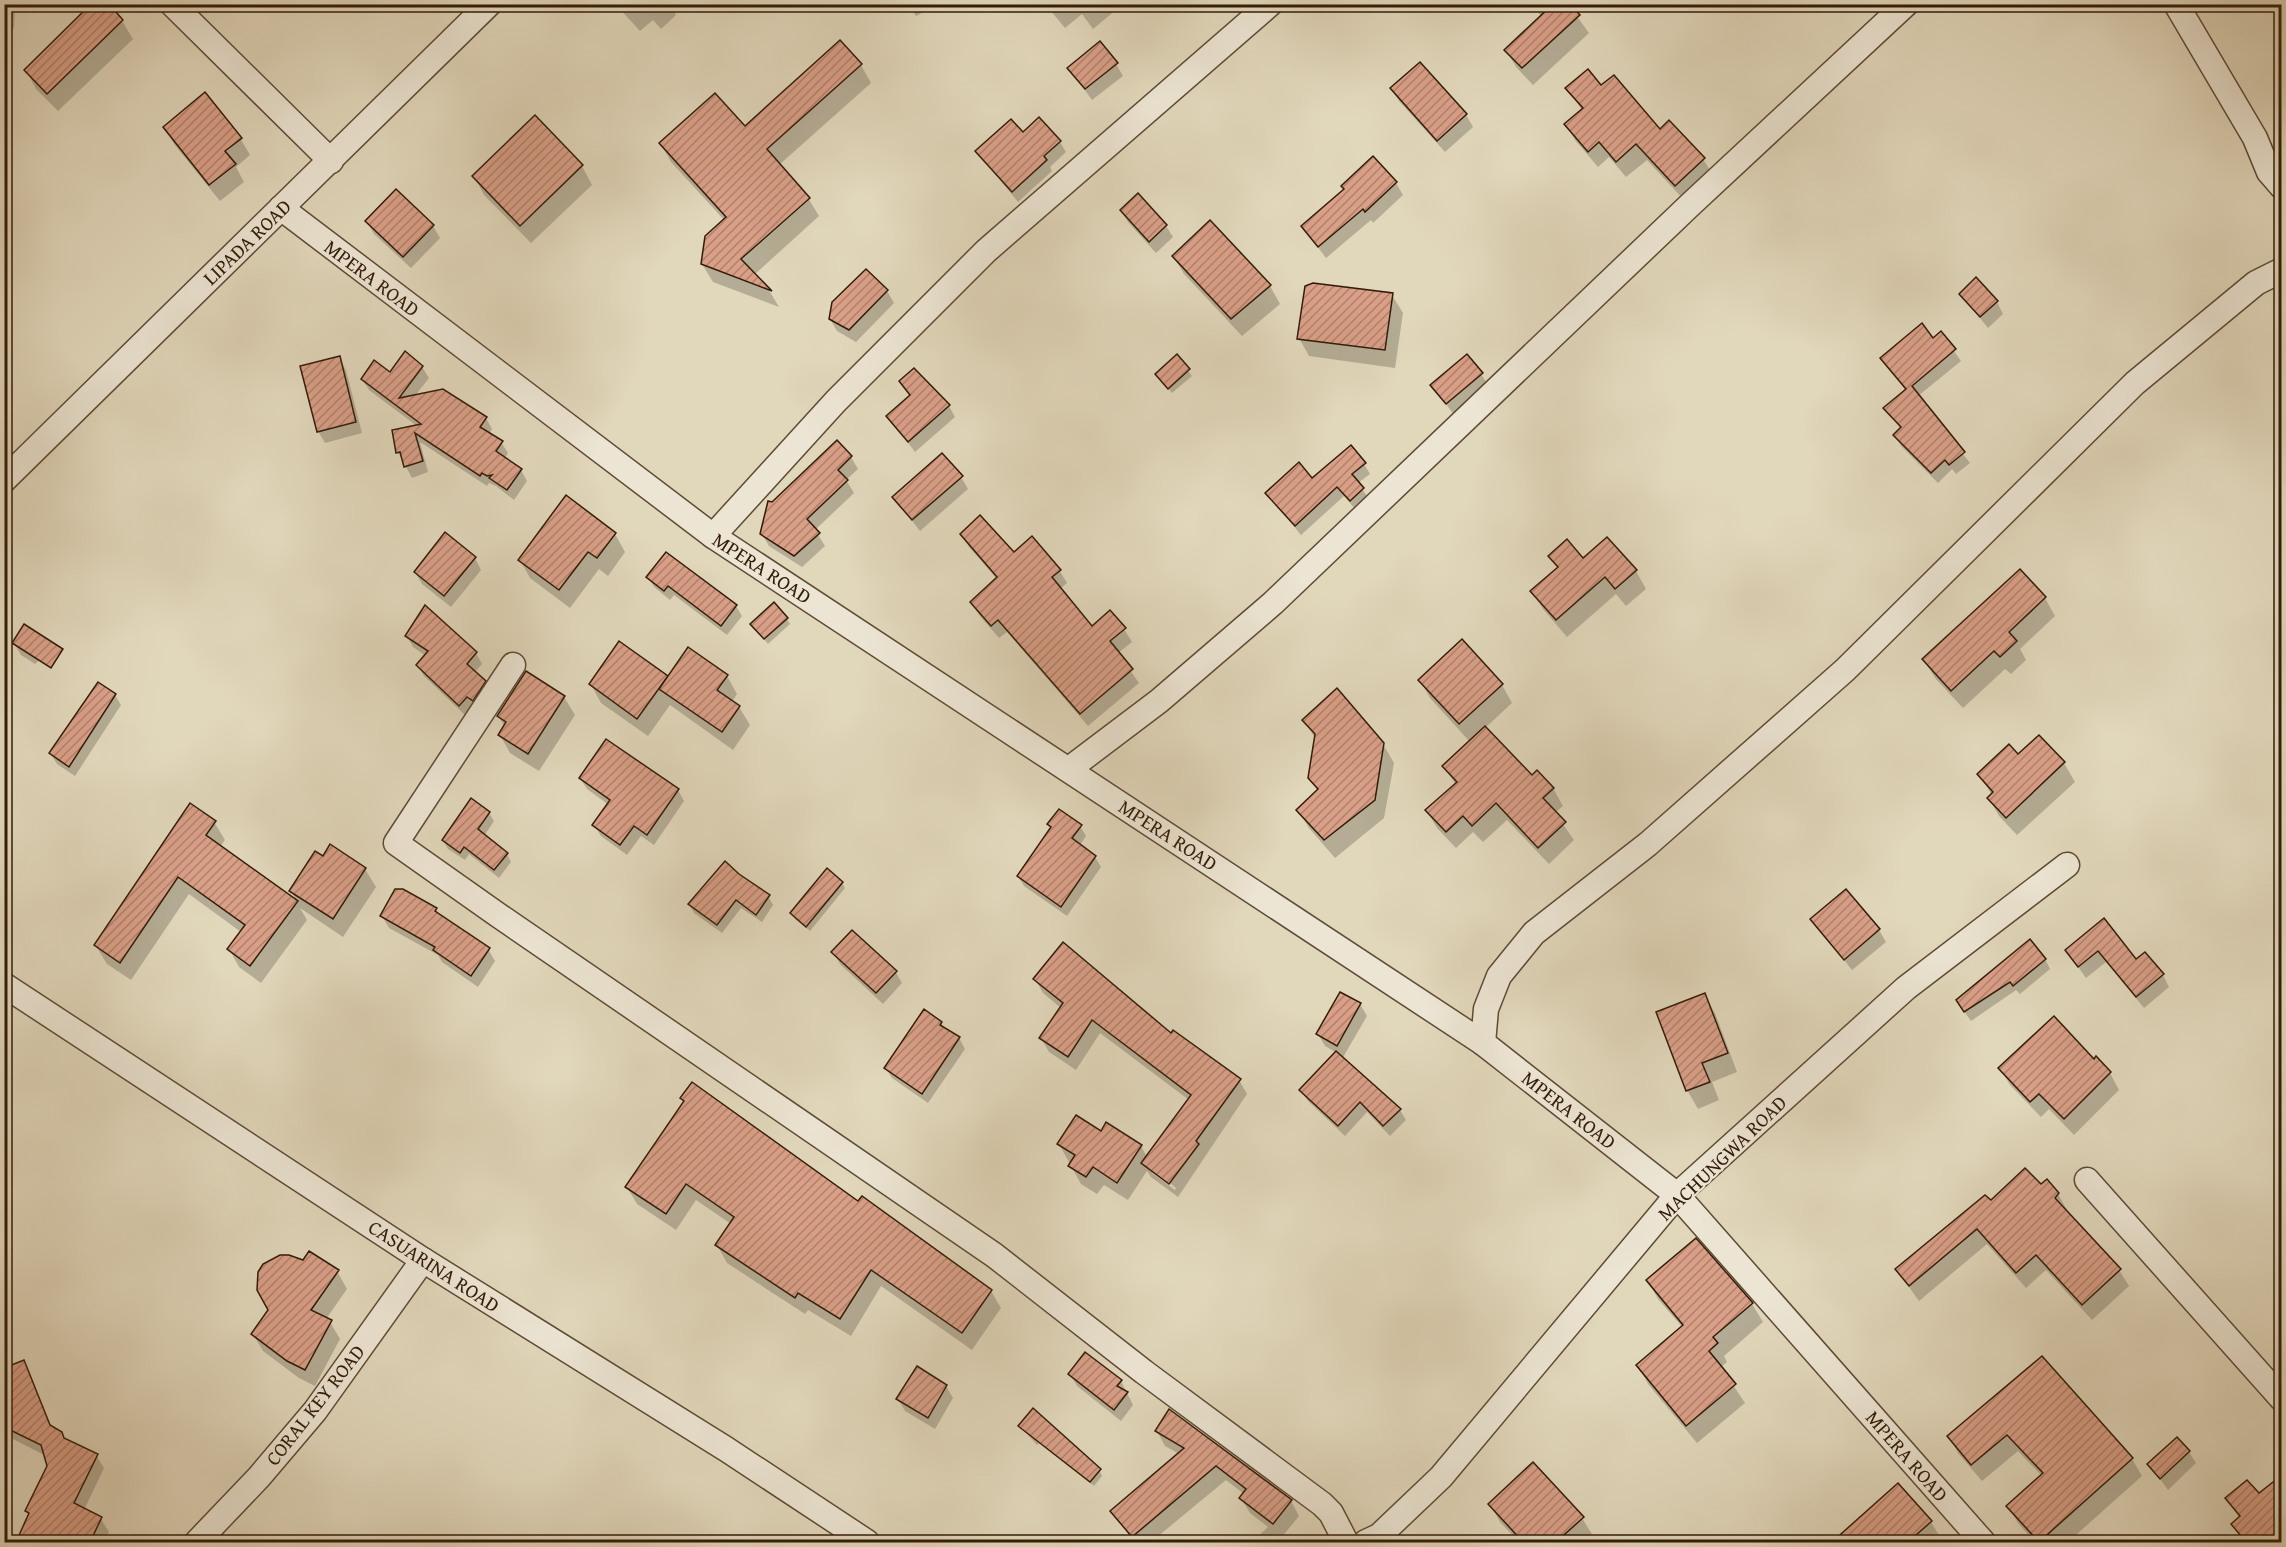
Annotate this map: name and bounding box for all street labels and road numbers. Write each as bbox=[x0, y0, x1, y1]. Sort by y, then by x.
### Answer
street label: LIPADA ROAD bbox=[196, 192, 297, 291]
street label: MPERA ROAD bbox=[319, 232, 426, 323]
street label: MPERA ROAD bbox=[707, 525, 817, 610]
street label: MPERA ROAD bbox=[1113, 792, 1223, 877]
street label: MPERA ROAD bbox=[1516, 1063, 1623, 1156]
street label: MACHUNGWA ROAD bbox=[1651, 1088, 1793, 1227]
street label: CASUARINA ROAD bbox=[363, 1212, 506, 1319]
street label: CORAL KEY ROAD bbox=[258, 1338, 371, 1471]
street label: MPERA ROAD bbox=[1859, 1404, 1955, 1508]

